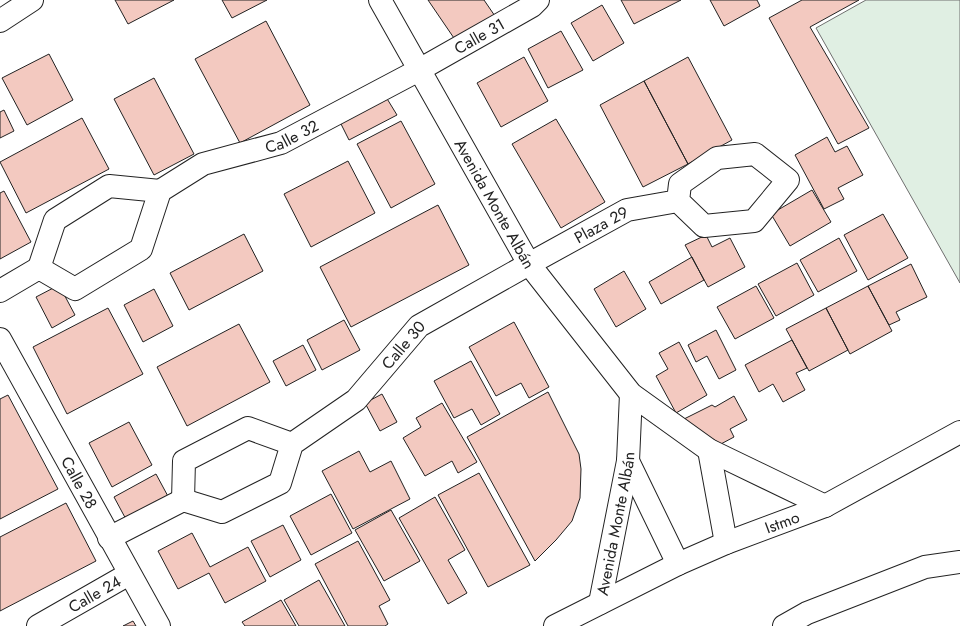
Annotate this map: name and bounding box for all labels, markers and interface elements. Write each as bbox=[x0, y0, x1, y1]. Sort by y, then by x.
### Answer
street label: Calle 31 bbox=[450, 12, 509, 59]
street label: Calle 32 bbox=[262, 114, 322, 158]
street label: Avenida Monte Albán bbox=[449, 135, 541, 273]
street label: Plaza 29 bbox=[570, 200, 632, 248]
street label: Calle 30 bbox=[376, 315, 431, 374]
street label: Avenida Monte Albán bbox=[590, 451, 640, 597]
street label: Calle 28 bbox=[56, 452, 103, 513]
street label: Istmo bbox=[761, 505, 803, 539]
street label: Calle 24 bbox=[64, 569, 125, 618]

